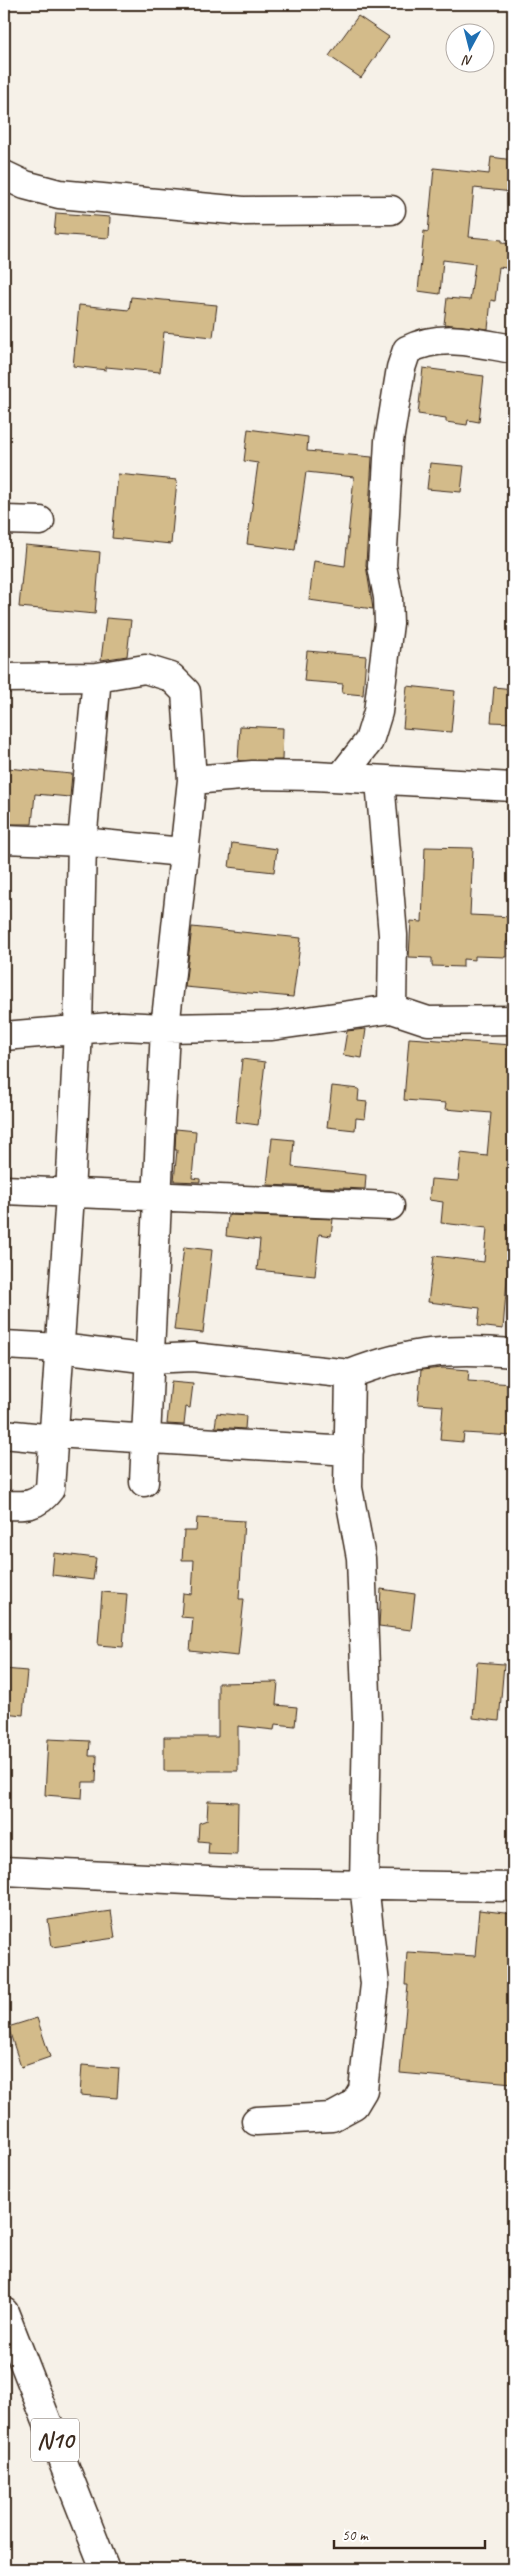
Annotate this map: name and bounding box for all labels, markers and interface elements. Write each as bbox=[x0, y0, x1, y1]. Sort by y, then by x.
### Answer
north arrow bbox=[444, 22, 494, 72]
text: N bbox=[461, 51, 474, 69]
road number: N10 bbox=[31, 2418, 79, 2462]
scale bar bbox=[334, 2518, 486, 2550]
text: 50 m bbox=[342, 2526, 369, 2545]

